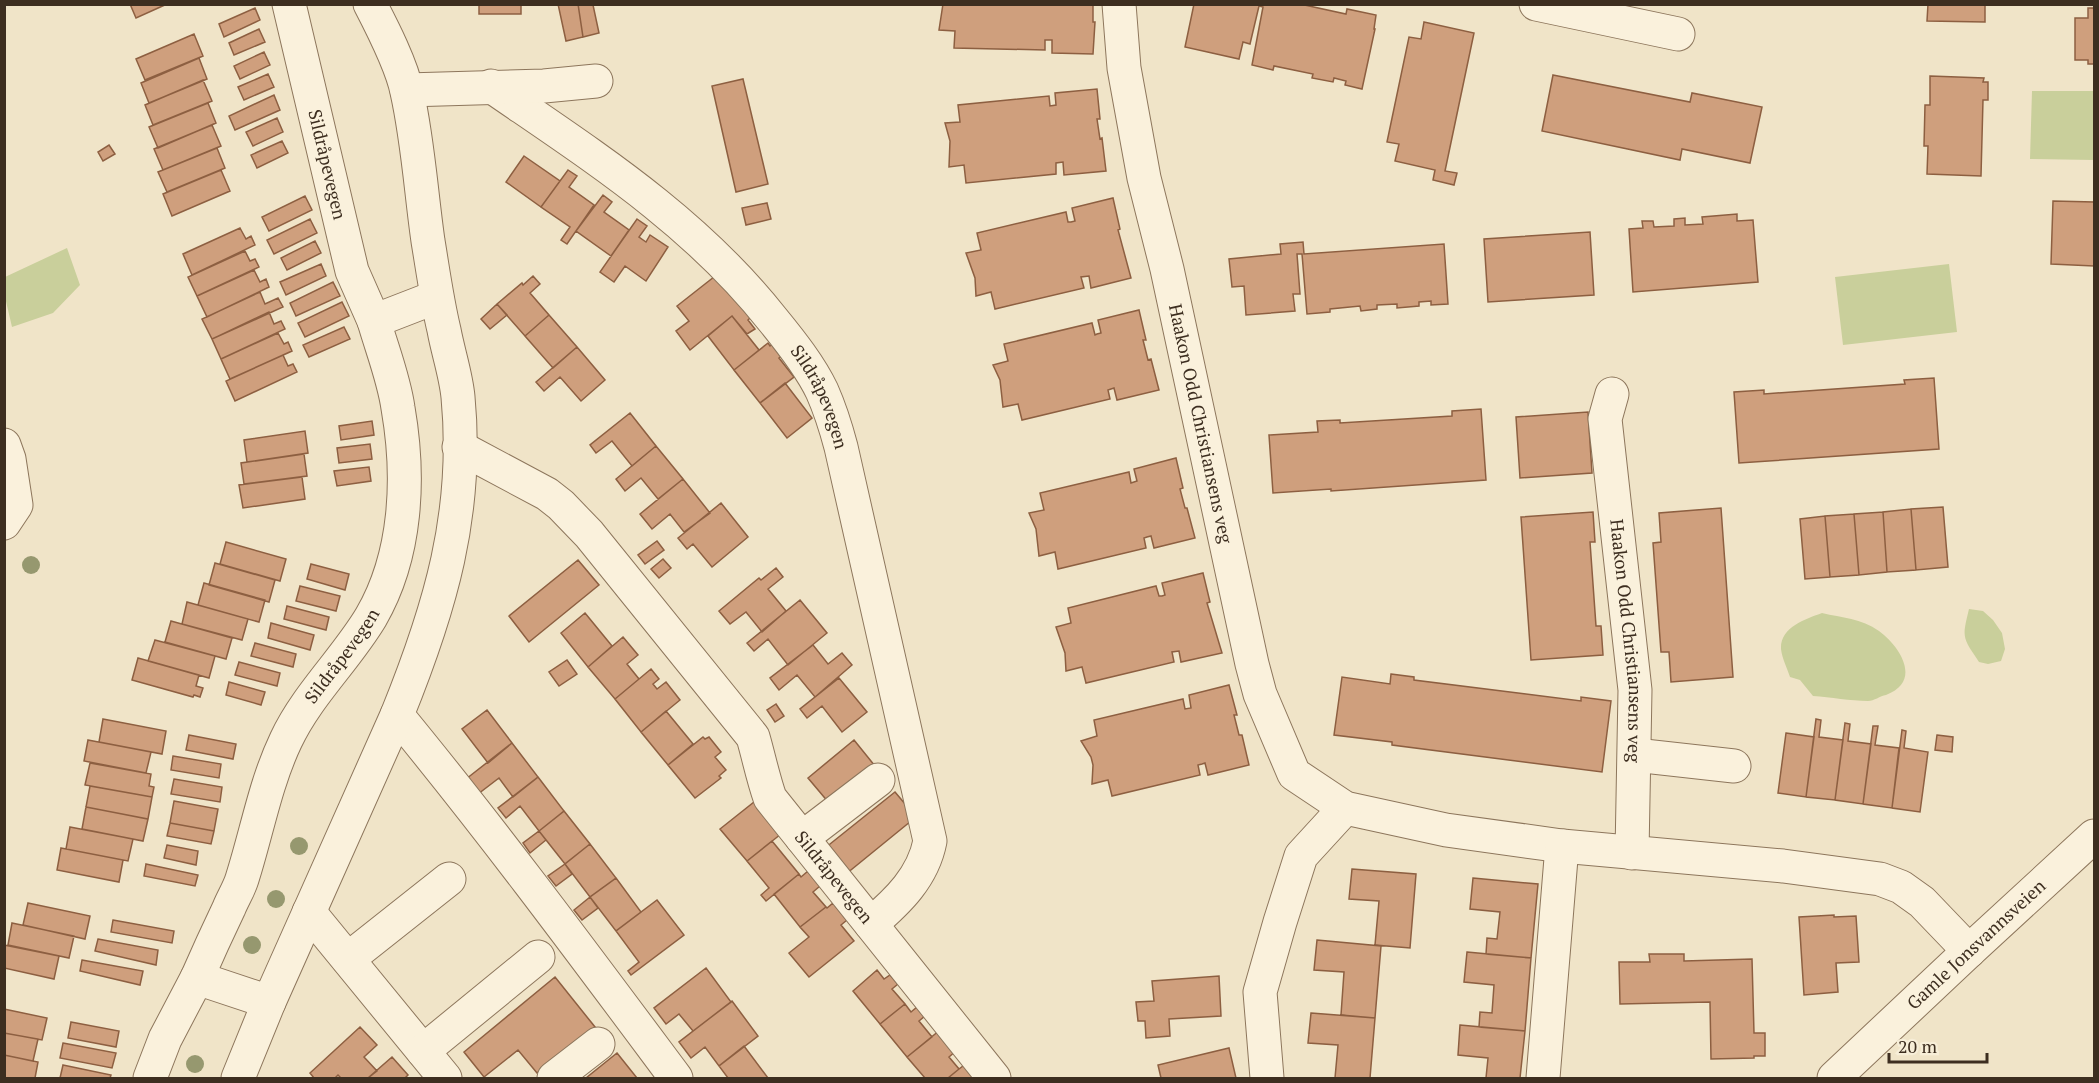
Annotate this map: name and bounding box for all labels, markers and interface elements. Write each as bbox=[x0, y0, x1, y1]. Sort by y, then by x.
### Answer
street label: Sildråpevegen bbox=[303, 107, 353, 222]
street label: Haakon Odd Christiansens veg bbox=[1164, 301, 1239, 546]
street label: Sildråpevegen bbox=[786, 340, 854, 452]
street label: Haakon Odd Christiansens veg bbox=[1605, 518, 1648, 763]
street label: Sildråpevegen bbox=[298, 604, 385, 708]
street label: Sildråpevegen bbox=[790, 825, 879, 929]
street label: Gamle Jonsvannsveien bbox=[1901, 873, 2050, 1014]
scale bar bbox=[1889, 1026, 1986, 1064]
text: 20 m bbox=[1898, 1034, 1938, 1058]

